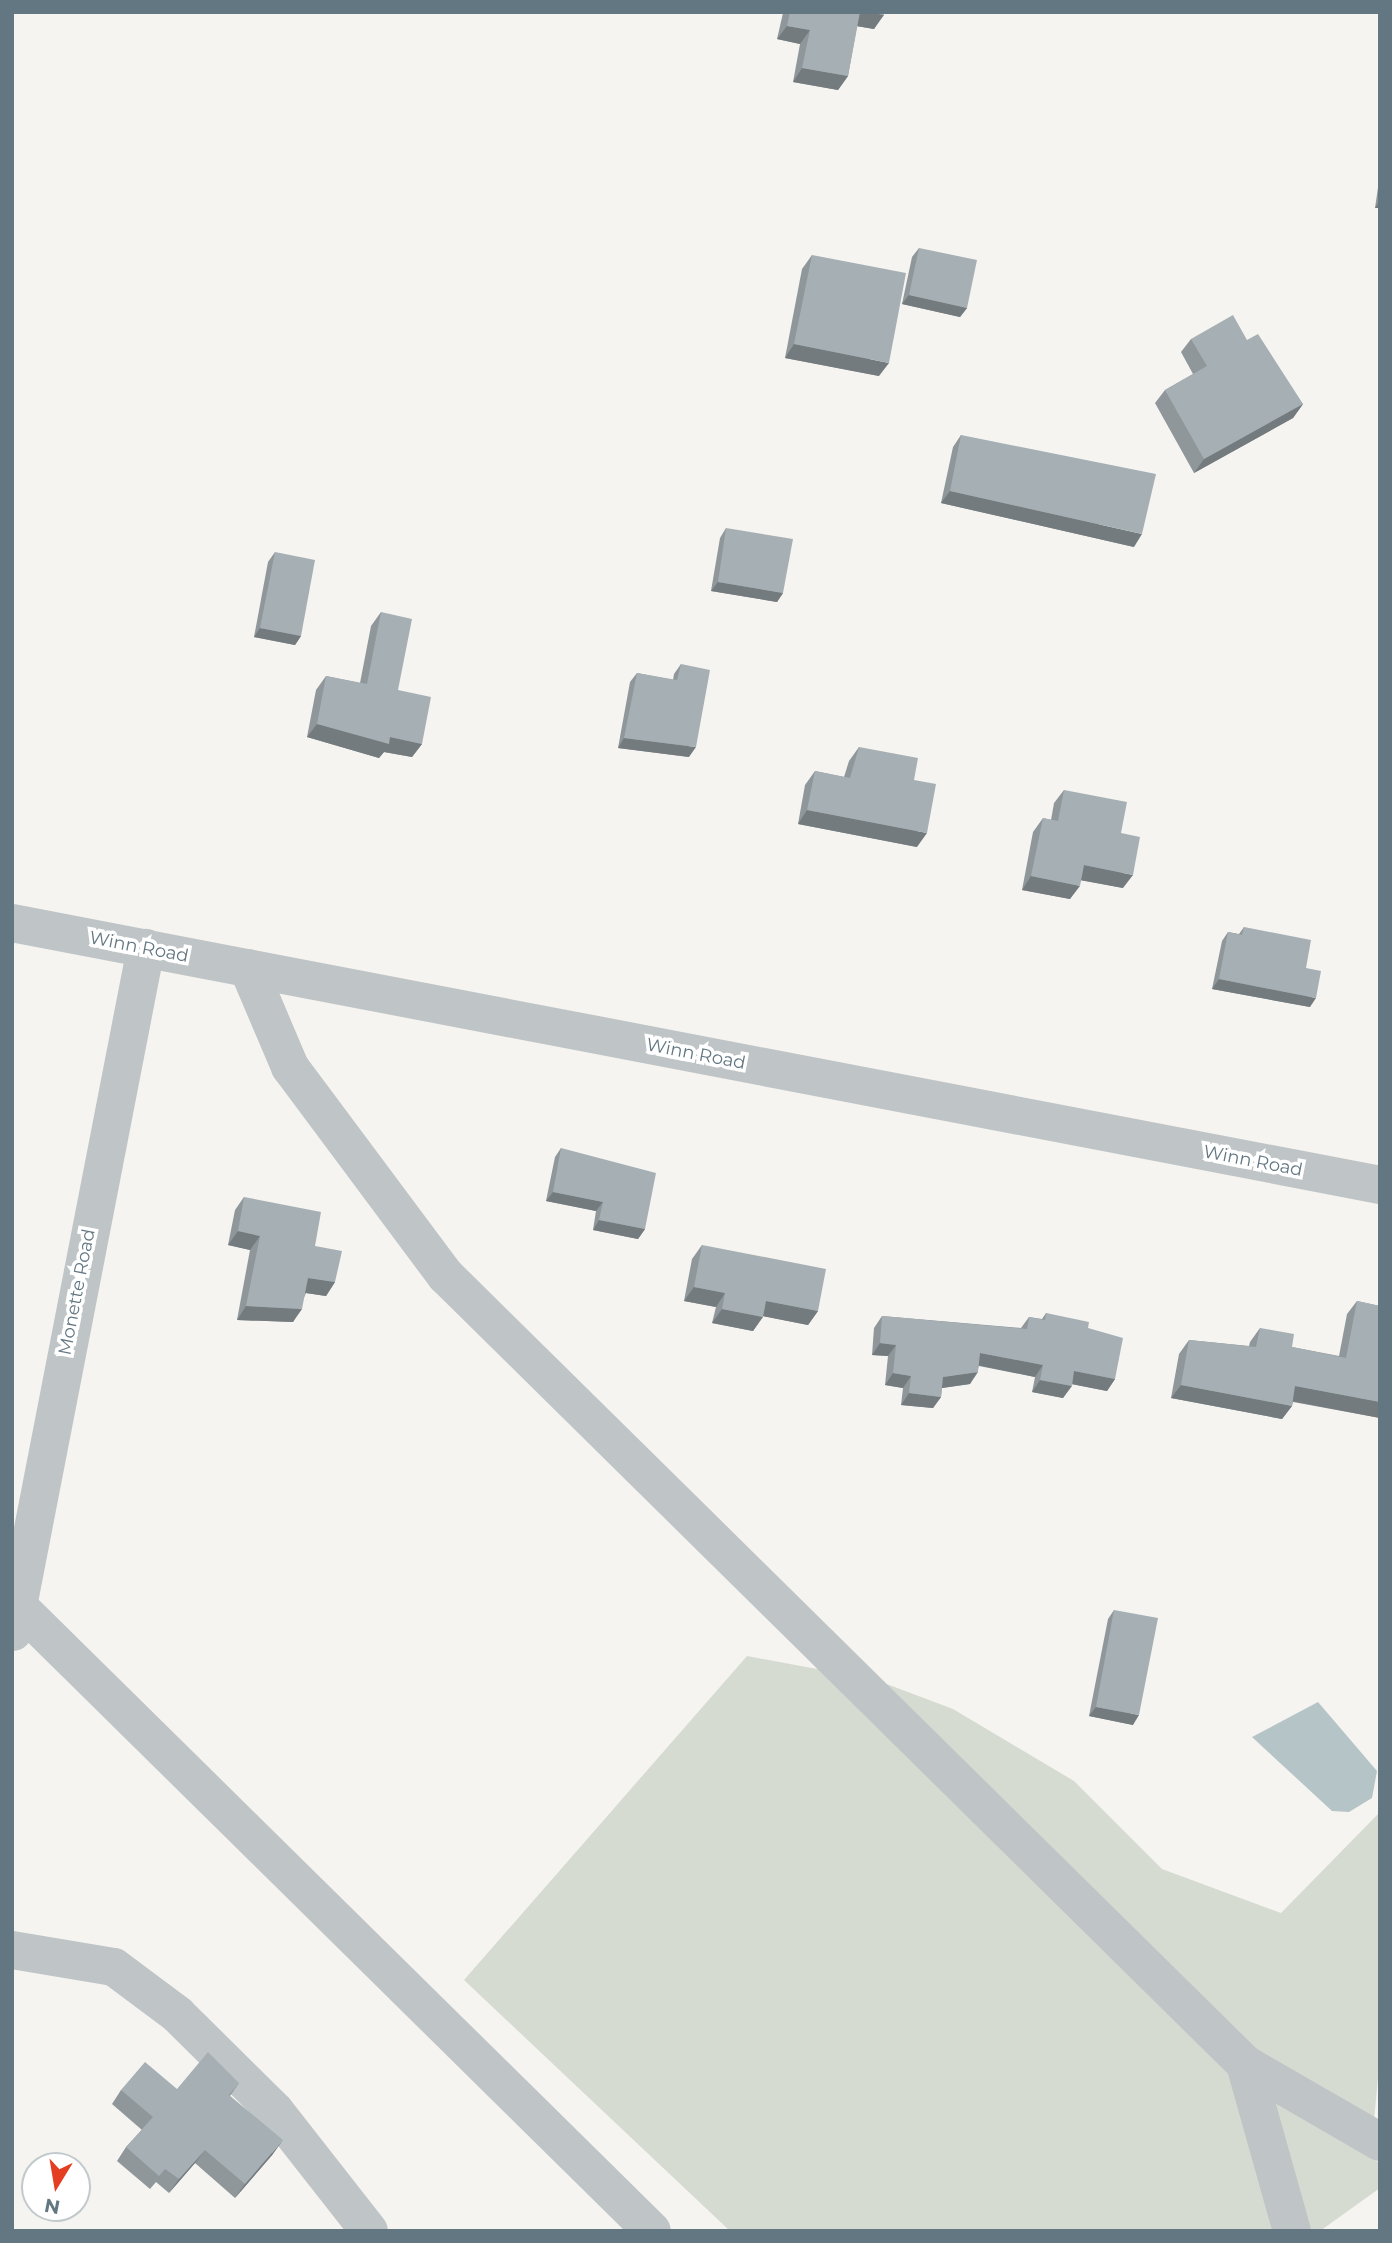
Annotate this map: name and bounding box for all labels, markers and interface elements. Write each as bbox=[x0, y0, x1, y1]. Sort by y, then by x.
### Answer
street label: Winn Road bbox=[88, 927, 190, 967]
street label: Winn Road bbox=[645, 1034, 747, 1074]
street label: Winn Road bbox=[1202, 1141, 1304, 1181]
street label: Monette Road bbox=[54, 1227, 100, 1357]
north arrow bbox=[21, 2152, 91, 2222]
text: N bbox=[43, 2193, 62, 2219]

